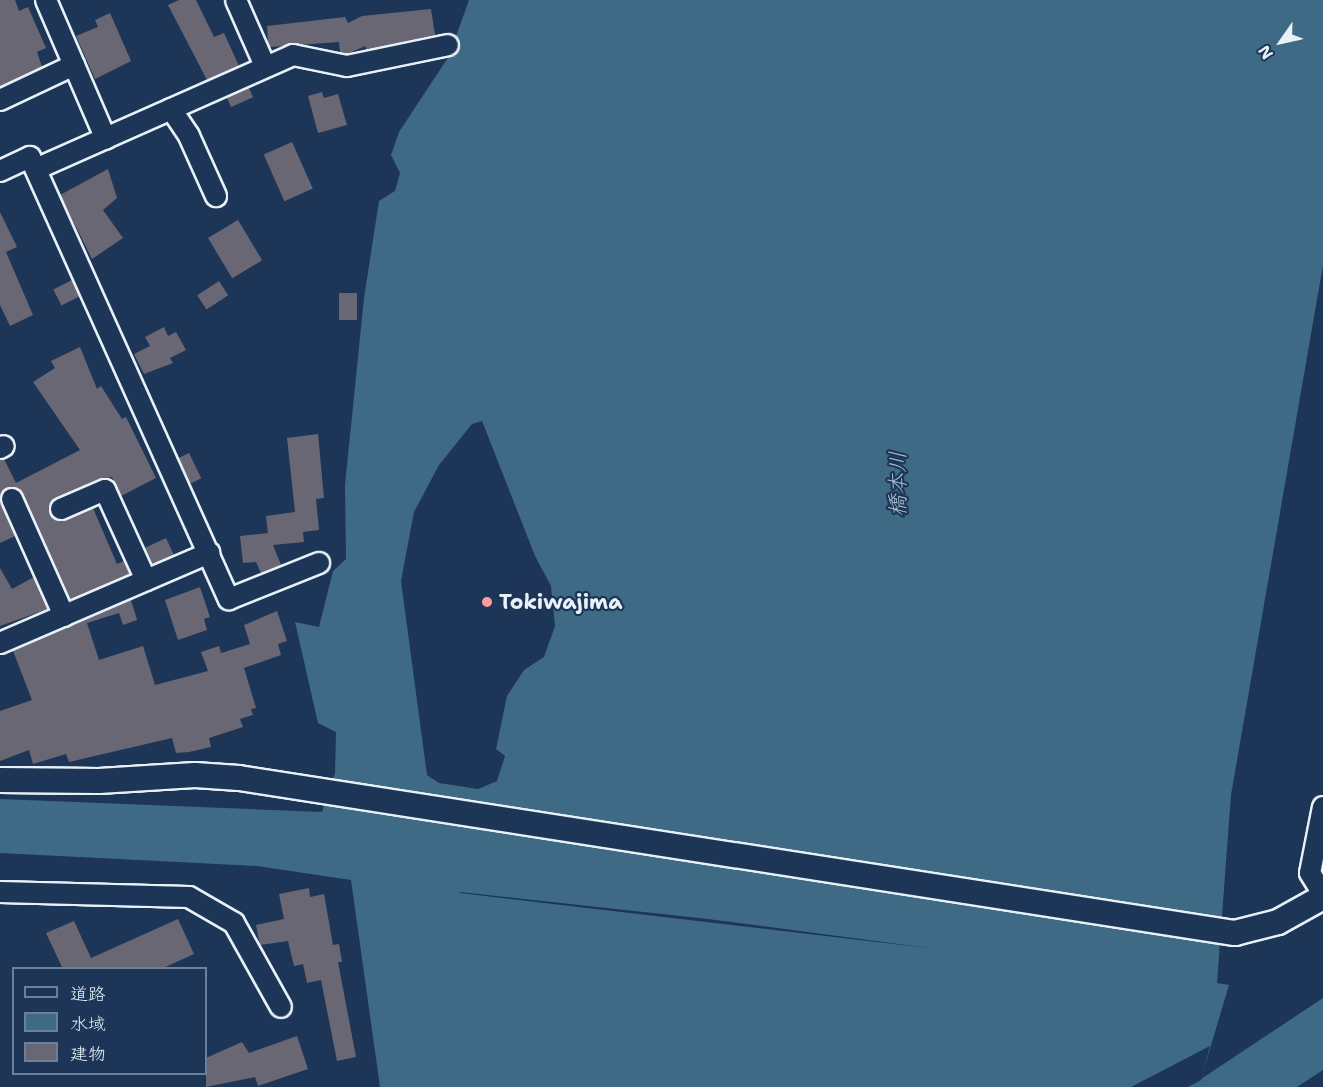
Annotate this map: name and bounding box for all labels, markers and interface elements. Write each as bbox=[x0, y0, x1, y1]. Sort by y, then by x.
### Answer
north arrow bbox=[1251, 12, 1311, 72]
text: N bbox=[1253, 41, 1278, 63]
water label: 橋本川 bbox=[885, 451, 911, 517]
place label: Tokiwajima bbox=[499, 589, 622, 615]
marker: Tokiwajima bbox=[480, 595, 494, 609]
legend bbox=[12, 967, 207, 1075]
text: 道路 bbox=[70, 982, 106, 1006]
text: 水域 bbox=[70, 1012, 106, 1036]
text: 建物 bbox=[70, 1042, 106, 1066]

